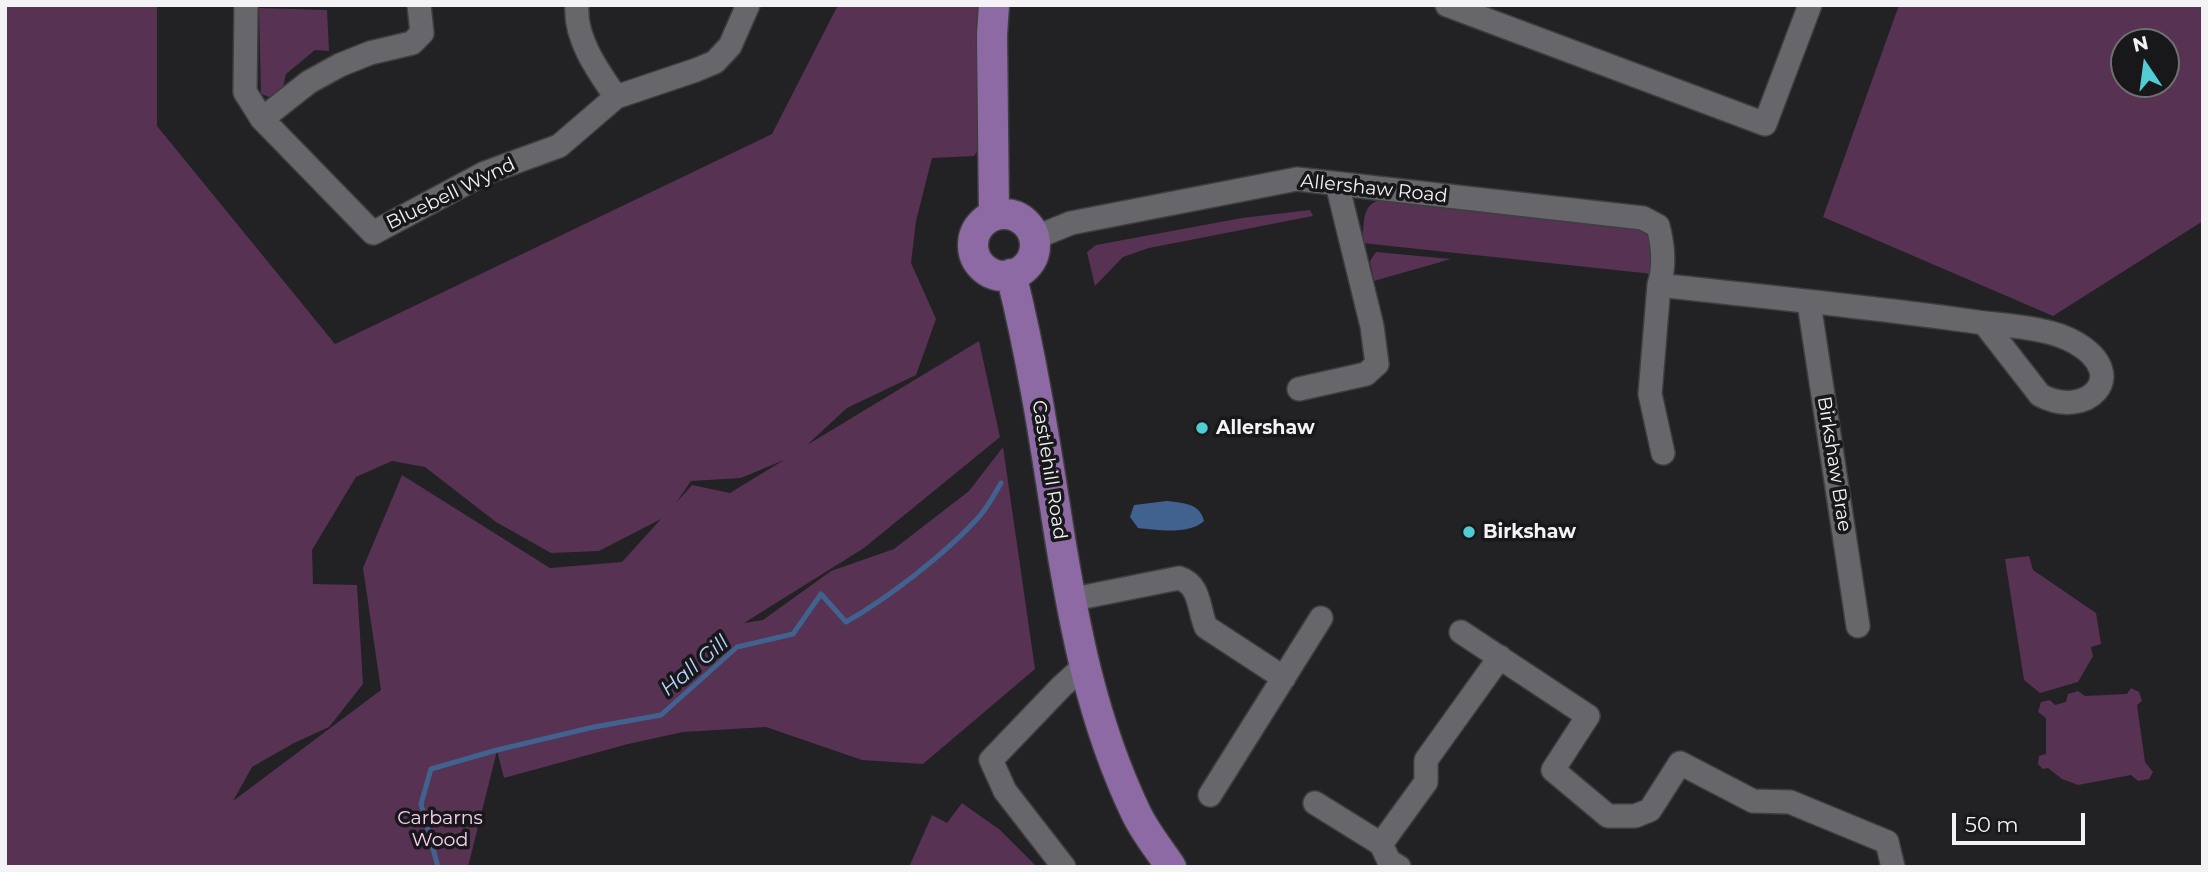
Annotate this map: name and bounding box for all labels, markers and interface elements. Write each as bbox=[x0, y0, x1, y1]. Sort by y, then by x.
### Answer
north arrow bbox=[2110, 28, 2180, 98]
text: N bbox=[2131, 31, 2151, 57]
street label: Bluebell Wynd bbox=[383, 153, 519, 235]
street label: Allershaw Road bbox=[1300, 170, 1448, 208]
street label: Birkshaw Brae bbox=[1812, 395, 1856, 533]
street label: Castlehill Road bbox=[1027, 399, 1071, 541]
place label: Allershaw bbox=[1216, 417, 1315, 439]
marker: Allershaw bbox=[1194, 420, 1210, 436]
place label: Birkshaw bbox=[1483, 521, 1576, 543]
marker: Birkshaw bbox=[1461, 524, 1477, 540]
water label: Hall Gill bbox=[656, 630, 734, 702]
scale bar bbox=[1956, 798, 2089, 842]
park label: Carbarns Wood bbox=[397, 807, 483, 851]
text: 50 m bbox=[1965, 812, 2019, 837]

